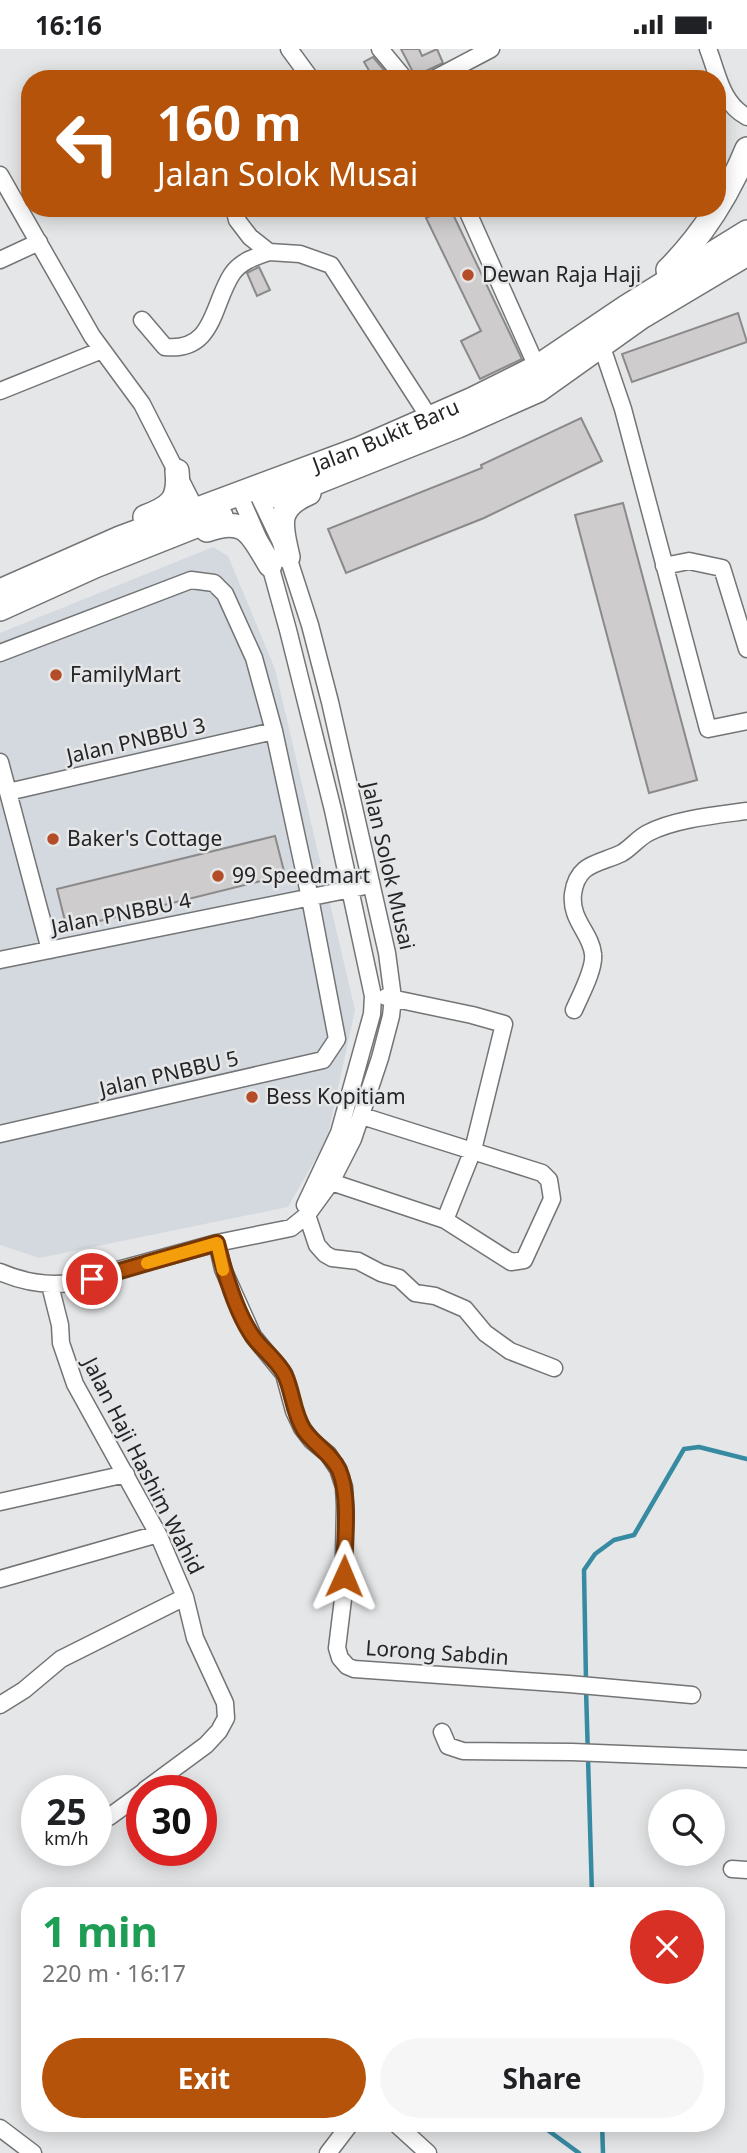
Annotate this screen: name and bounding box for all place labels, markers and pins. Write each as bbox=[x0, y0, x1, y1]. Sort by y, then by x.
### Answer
place label: Dewan Raja Haji bbox=[482, 260, 641, 288]
marker: Dewan Raja Haji bbox=[460, 267, 476, 283]
place label: FamilyMart bbox=[70, 660, 181, 688]
marker: FamilyMart bbox=[48, 667, 64, 683]
place label: Baker's Cottage bbox=[67, 824, 222, 852]
marker: Baker's Cottage bbox=[45, 831, 61, 847]
place label: 99 Speedmart bbox=[232, 861, 371, 889]
marker: 99 Speedmart bbox=[210, 868, 226, 884]
place label: Bess Kopitiam bbox=[266, 1082, 406, 1110]
marker: Bess Kopitiam bbox=[244, 1089, 260, 1105]
pin bbox=[62, 1249, 122, 1309]

